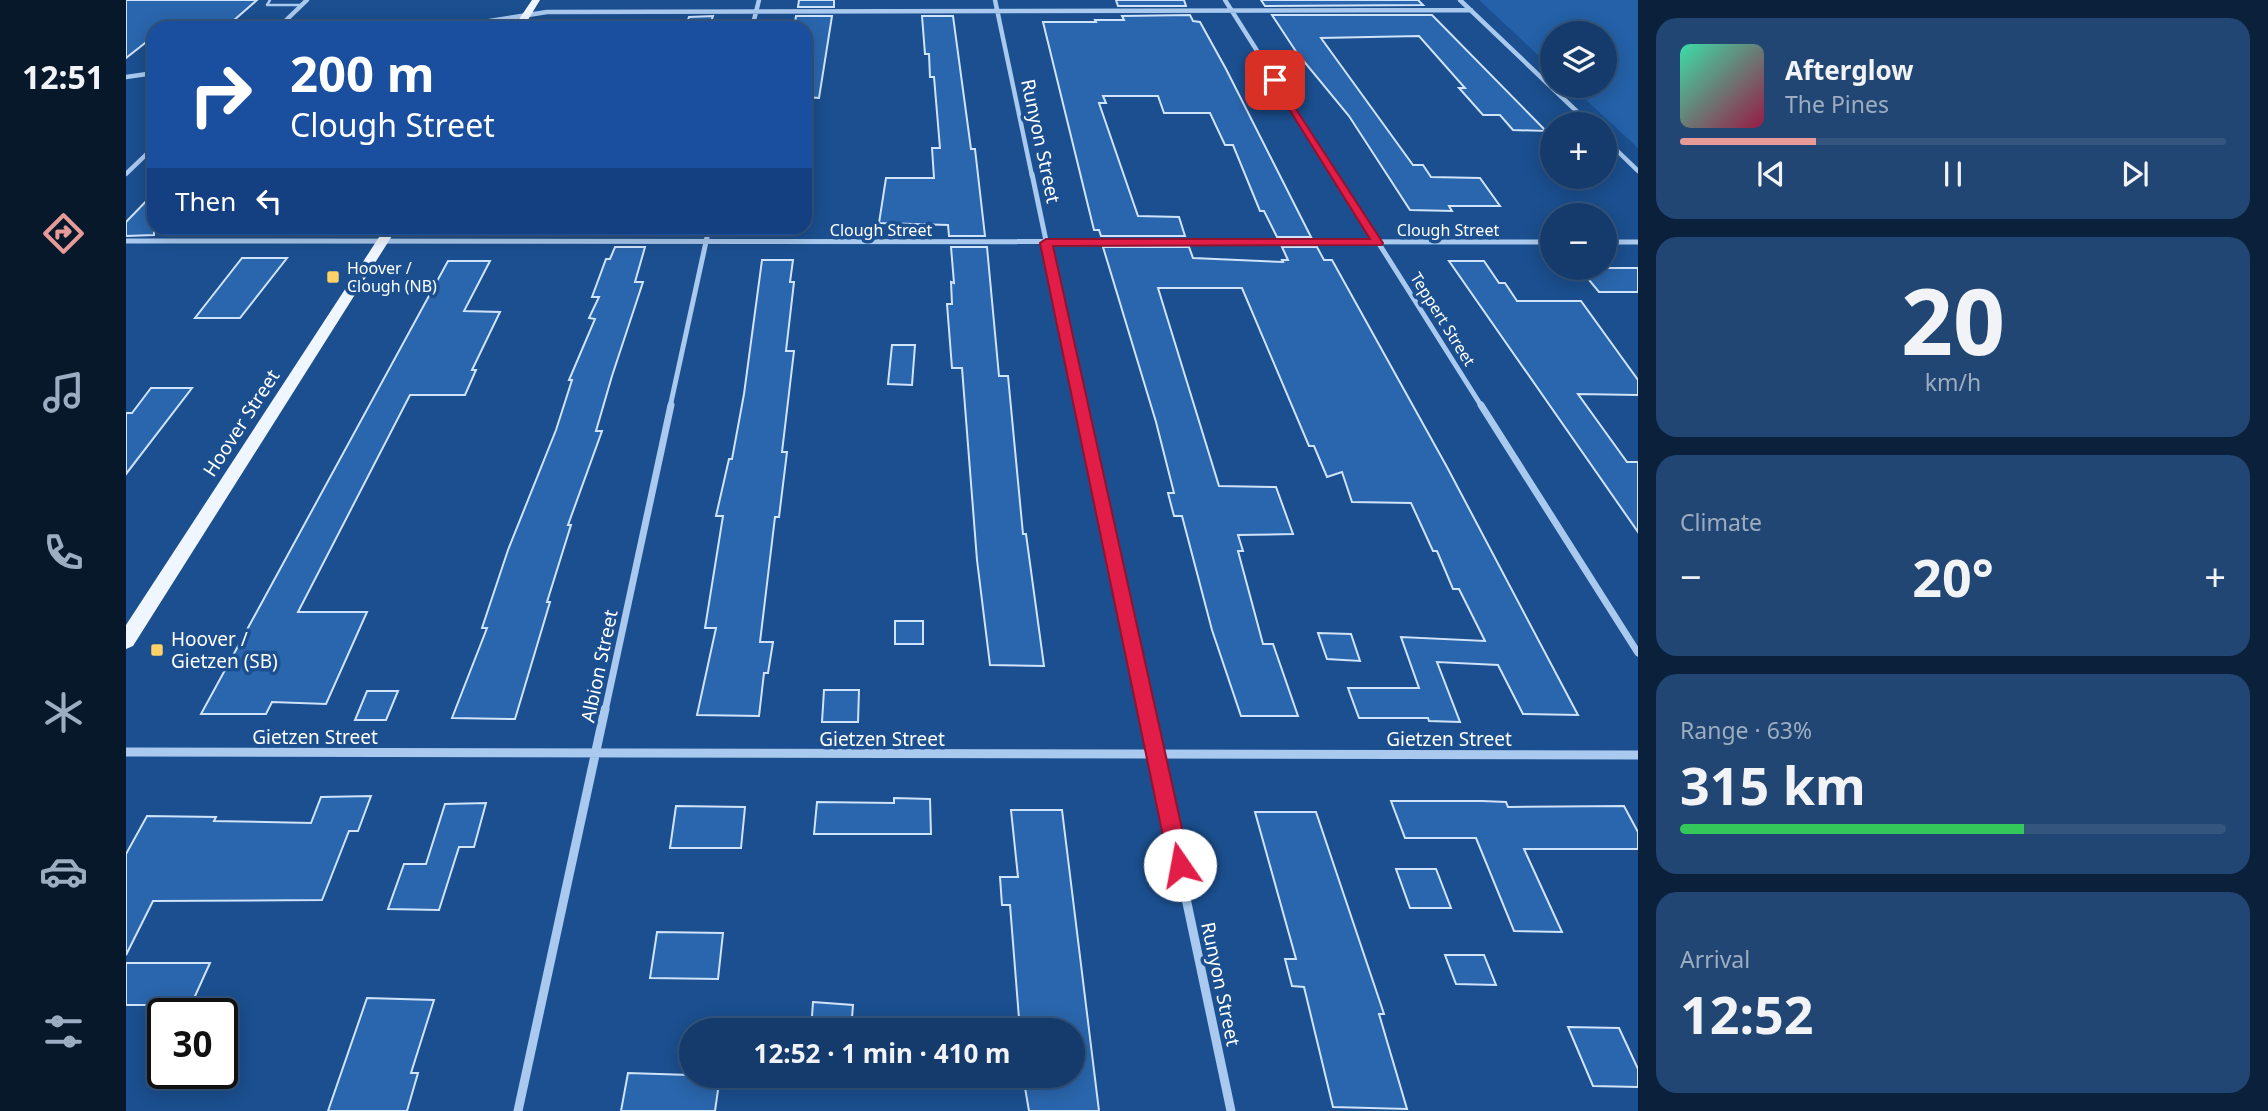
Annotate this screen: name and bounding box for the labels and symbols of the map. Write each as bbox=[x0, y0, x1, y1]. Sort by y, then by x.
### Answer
pin bbox=[1245, 50, 1305, 110]
street label: Runyon Street bbox=[1015, 77, 1067, 206]
street label: Clough Street bbox=[830, 219, 932, 241]
street label: Clough Street bbox=[1397, 219, 1499, 241]
place label: Hoover / Clough (NB) bbox=[347, 257, 437, 297]
street label: Teppert Street bbox=[1405, 268, 1481, 370]
marker: Hoover / Clough (NB) bbox=[325, 269, 341, 285]
street label: Hoover Street bbox=[197, 364, 285, 482]
street label: Albion Street bbox=[574, 607, 624, 725]
place label: Hoover / Gietzen (SB) bbox=[171, 626, 278, 674]
marker: Hoover / Gietzen (SB) bbox=[149, 642, 165, 658]
street label: Gietzen Street bbox=[252, 724, 378, 750]
street label: Gietzen Street bbox=[819, 726, 945, 752]
street label: Gietzen Street bbox=[1386, 726, 1512, 752]
position arrow bbox=[1143, 828, 1217, 902]
street label: Runyon Street bbox=[1195, 920, 1247, 1049]
speed limit sign: 30 bbox=[147, 998, 238, 1089]

